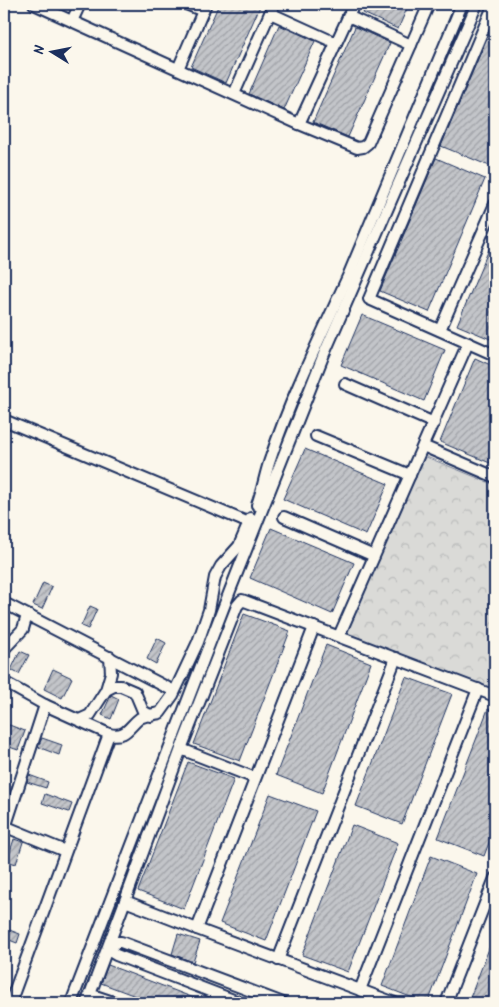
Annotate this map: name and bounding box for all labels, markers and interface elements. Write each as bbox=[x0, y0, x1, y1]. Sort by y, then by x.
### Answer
north arrow bbox=[28, 28, 78, 78]
text: N bbox=[29, 43, 52, 56]

